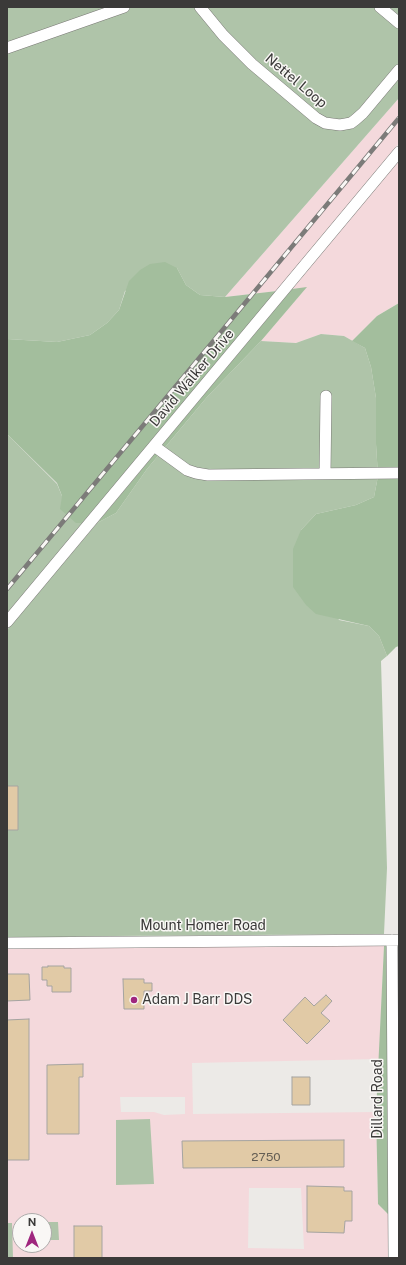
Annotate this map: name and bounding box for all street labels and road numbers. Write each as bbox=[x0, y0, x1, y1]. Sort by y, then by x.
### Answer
street label: Nettel Loop bbox=[262, 50, 330, 112]
street label: David Walker Drive bbox=[146, 326, 238, 430]
street label: Mount Homer Road bbox=[140, 918, 266, 934]
street label: Dillard Road bbox=[370, 1059, 386, 1139]

